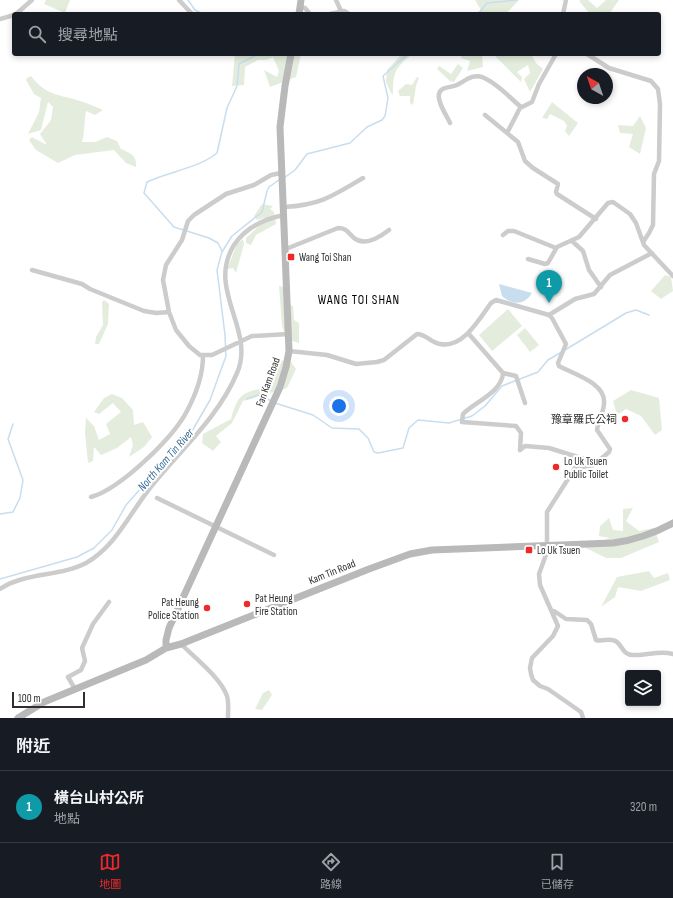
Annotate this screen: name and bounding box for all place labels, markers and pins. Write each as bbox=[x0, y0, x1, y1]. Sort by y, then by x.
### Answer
place label: Wang Toi Shan bbox=[299, 251, 352, 264]
marker: Wang Toi Shan bbox=[286, 252, 296, 262]
pin: 1 bbox=[536, 270, 562, 303]
place label: 豫章羅氏公祠 bbox=[551, 413, 617, 426]
marker: 豫章羅氏公祠 bbox=[620, 414, 630, 424]
place label: Lo Uk Tsuen Public Toilet bbox=[564, 455, 609, 481]
marker: Lo Uk Tsuen Public Toilet bbox=[551, 462, 561, 472]
place label: Lo Uk Tsuen bbox=[537, 544, 580, 557]
marker: Lo Uk Tsuen bbox=[524, 545, 534, 555]
place label: Pat Heung Fire Station bbox=[255, 592, 298, 618]
place label: Pat Heung Police Station bbox=[148, 596, 200, 622]
marker: Pat Heung Fire Station bbox=[242, 599, 252, 609]
marker: Pat Heung Police Station bbox=[202, 603, 212, 613]

